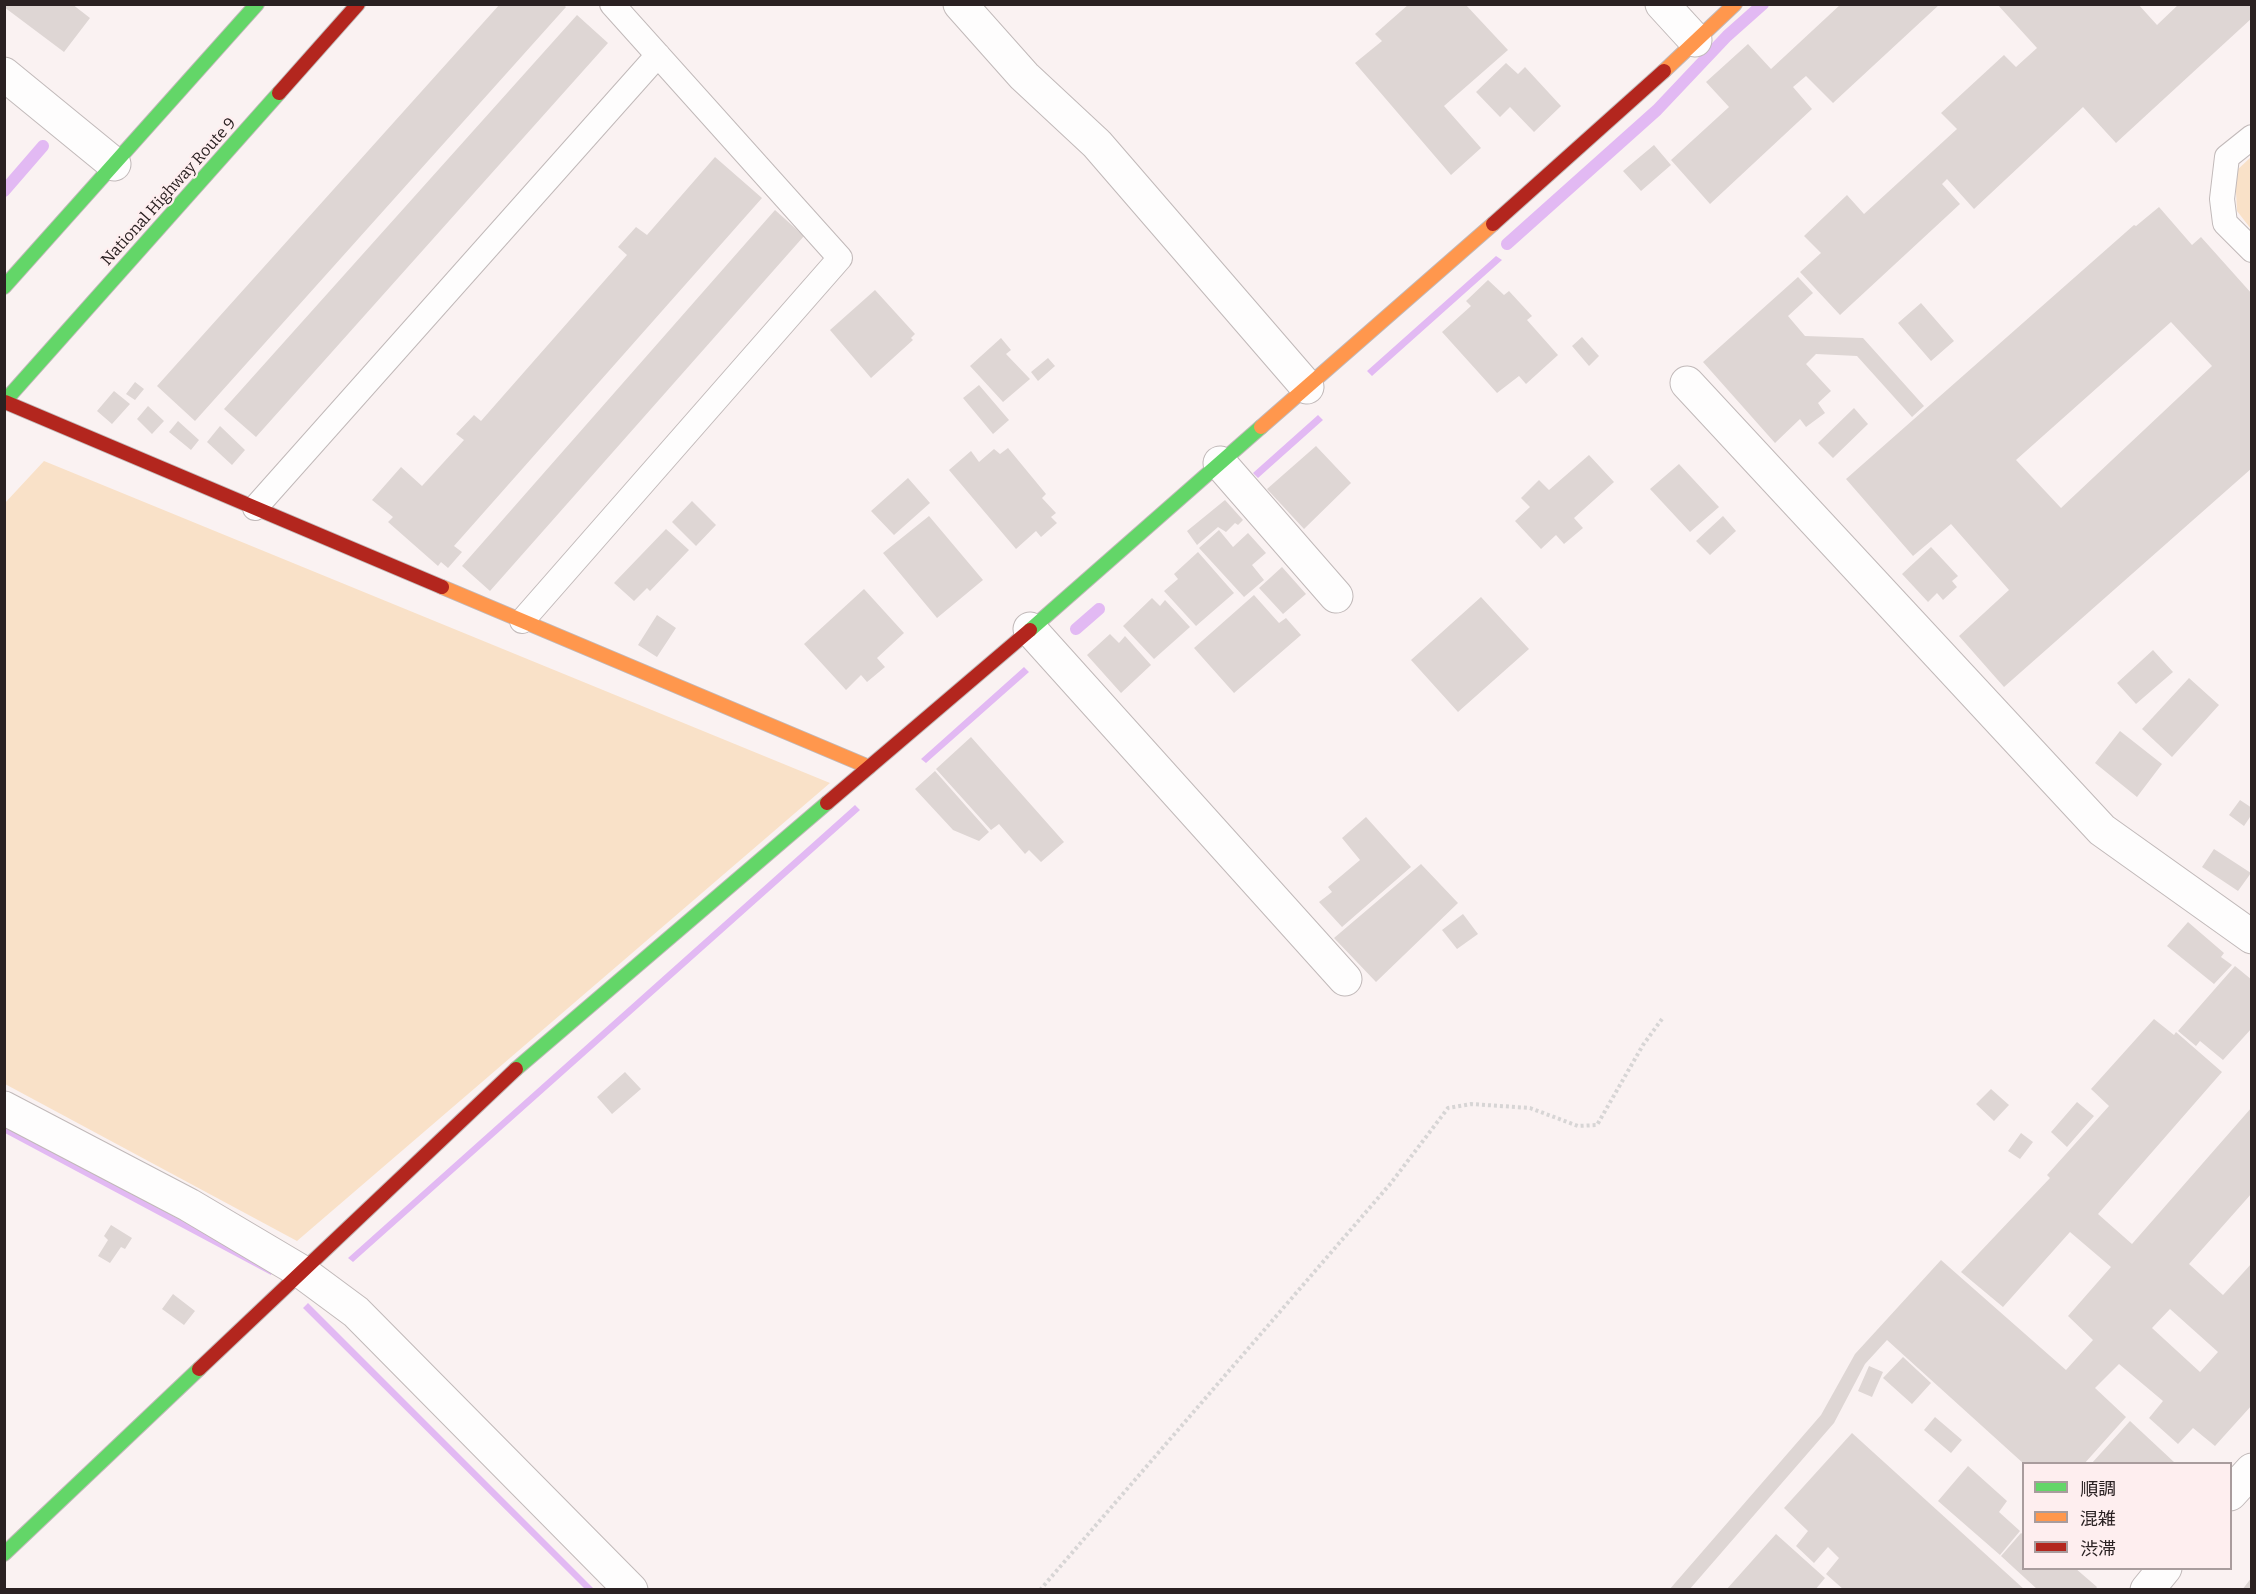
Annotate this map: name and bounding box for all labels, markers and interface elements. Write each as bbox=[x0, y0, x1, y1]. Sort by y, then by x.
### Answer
street label: National Highway Route 9 bbox=[98, 114, 240, 270]
legend bbox=[2022, 1462, 2232, 1570]
text: 順調 bbox=[2080, 1478, 2116, 1500]
text: 混雑 bbox=[2080, 1508, 2116, 1530]
text: 渋滞 bbox=[2080, 1538, 2116, 1560]

